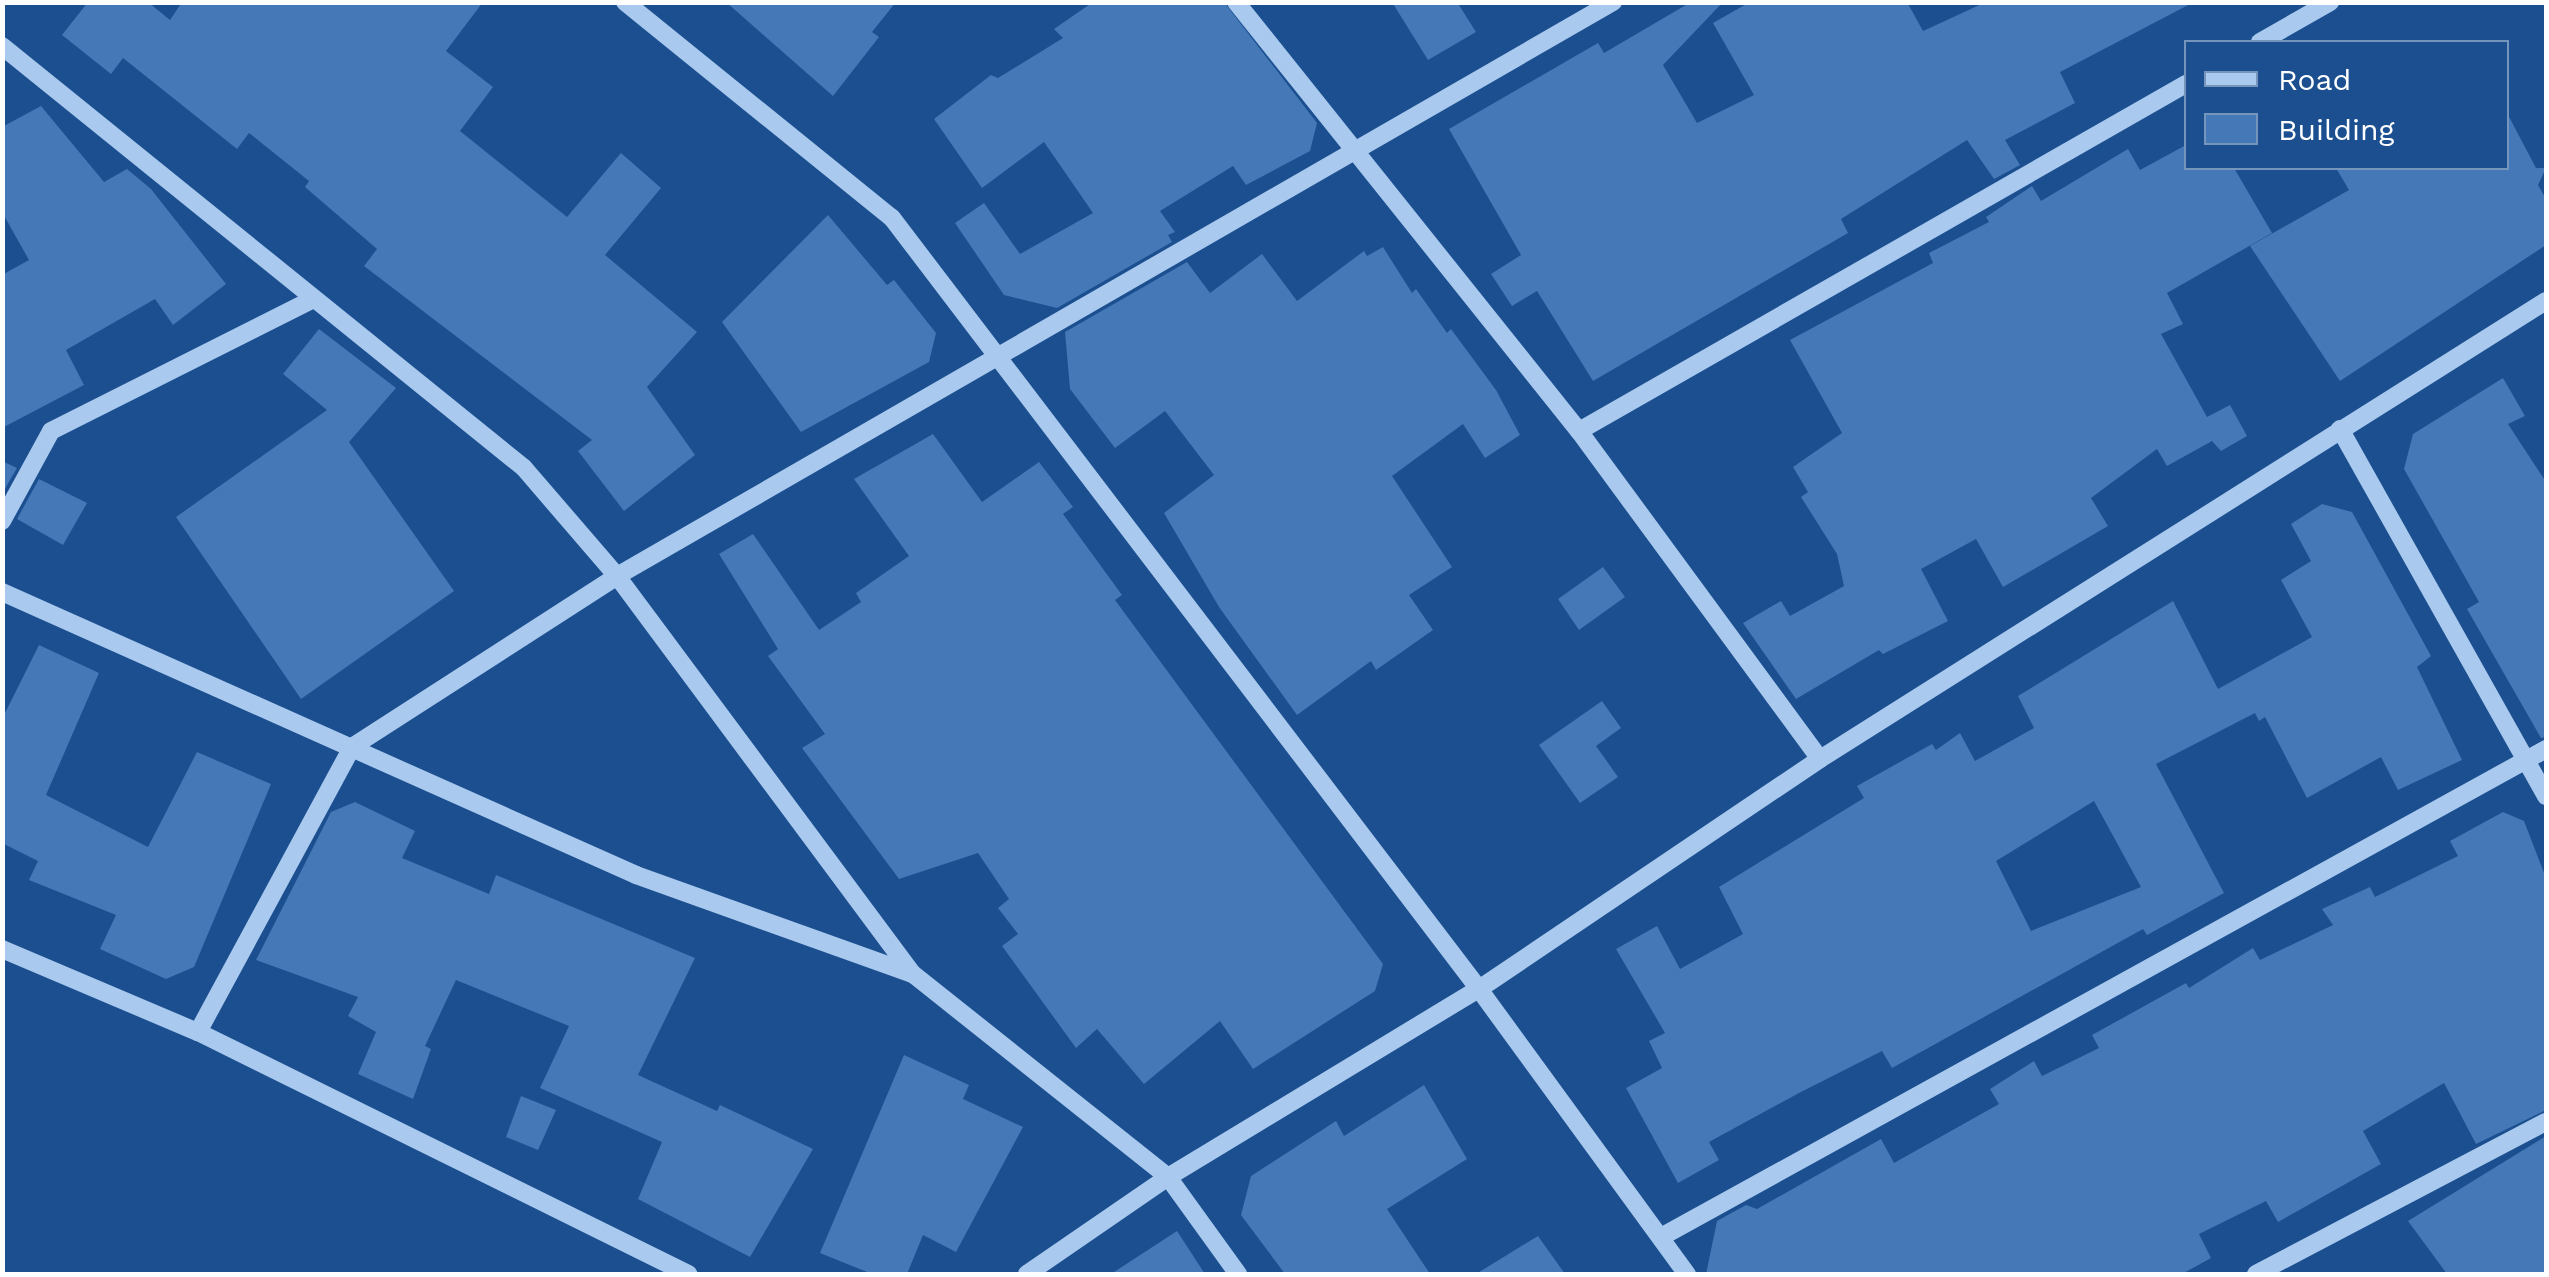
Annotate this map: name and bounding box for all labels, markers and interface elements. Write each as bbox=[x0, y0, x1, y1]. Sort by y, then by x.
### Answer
legend bbox=[2184, 40, 2509, 170]
text: Road bbox=[2278, 62, 2351, 97]
text: Building bbox=[2278, 112, 2395, 147]

